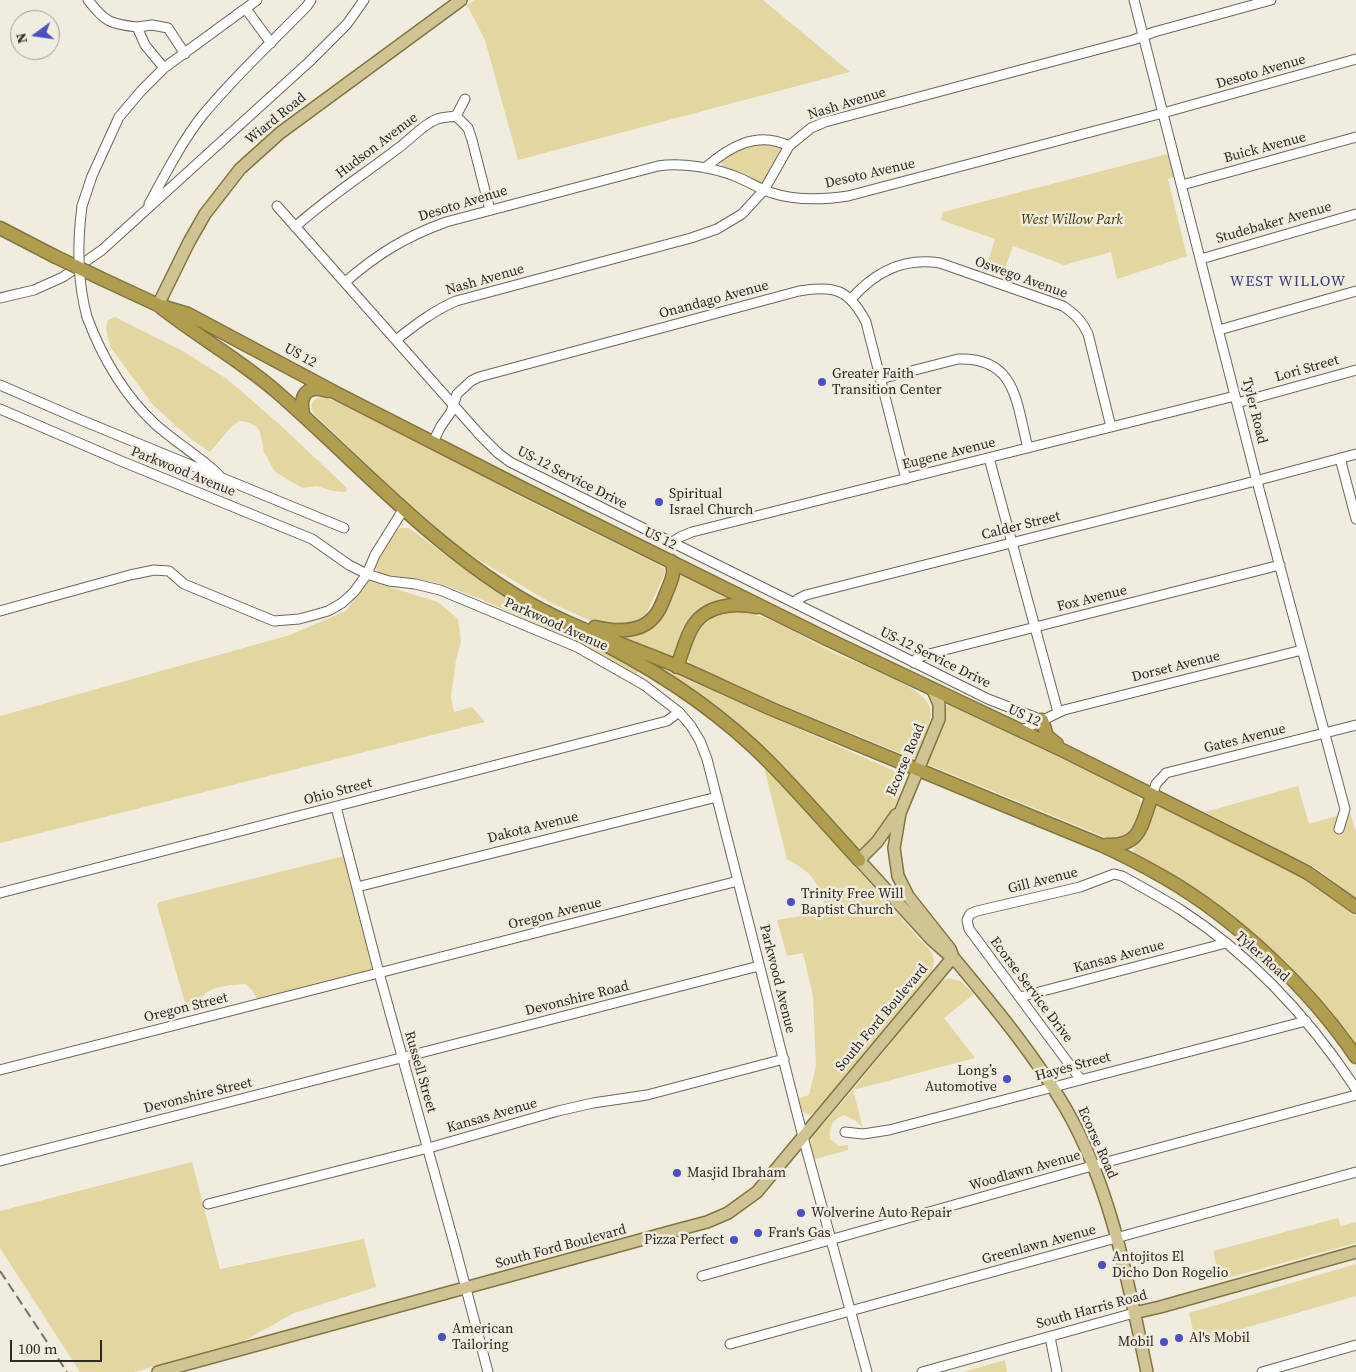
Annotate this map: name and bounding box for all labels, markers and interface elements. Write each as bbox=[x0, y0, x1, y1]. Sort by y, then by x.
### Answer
north arrow bbox=[10, 10, 60, 60]
text: N bbox=[10, 31, 32, 46]
street label: Desoto Avenue bbox=[1214, 51, 1308, 93]
street label: Nash Avenue bbox=[806, 84, 888, 124]
street label: Wiard Road bbox=[242, 89, 310, 149]
street label: Hudson Avenue bbox=[333, 110, 421, 182]
street label: Buick Avenue bbox=[1222, 129, 1308, 167]
street label: Desoto Avenue bbox=[823, 155, 917, 193]
street label: Desoto Avenue bbox=[416, 182, 510, 226]
street label: Studebaker Avenue bbox=[1214, 198, 1334, 248]
park label: West Willow Park bbox=[1021, 212, 1123, 228]
street label: Oswego Avenue bbox=[972, 253, 1070, 303]
street label: Nash Avenue bbox=[444, 261, 526, 299]
district label: WEST WILLOW bbox=[1228, 273, 1348, 291]
street label: Onandago Avenue bbox=[657, 277, 771, 323]
street label: US 12 bbox=[281, 340, 319, 372]
street label: Lori Street bbox=[1273, 352, 1341, 386]
place label: Greater Faith Transition Center bbox=[832, 366, 942, 398]
marker: Greater Faith Transition Center bbox=[816, 376, 828, 388]
street label: Tyler Road bbox=[1238, 376, 1270, 446]
street label: Eugene Avenue bbox=[901, 434, 997, 474]
street label: Parkwood Avenue bbox=[128, 443, 238, 501]
street label: US-12 Service Drive bbox=[514, 443, 630, 513]
place label: Spiritual Israel Church bbox=[669, 486, 754, 518]
marker: Spiritual Israel Church bbox=[653, 496, 665, 508]
street label: Calder Street bbox=[980, 508, 1062, 544]
street label: US 12 bbox=[641, 524, 679, 554]
street label: Fox Avenue bbox=[1055, 582, 1129, 616]
street label: Parkwood Avenue bbox=[502, 595, 610, 655]
street label: US-12 Service Drive bbox=[877, 624, 993, 692]
street label: Dorset Avenue bbox=[1130, 648, 1222, 686]
street label: US 12 bbox=[1005, 701, 1043, 731]
street label: Ecorse Road bbox=[883, 721, 929, 799]
street label: Gates Avenue bbox=[1202, 721, 1288, 757]
street label: Ohio Street bbox=[302, 775, 374, 809]
street label: Dakota Avenue bbox=[486, 809, 580, 847]
street label: Gill Avenue bbox=[1006, 864, 1080, 898]
place label: Trinity Free Will Baptist Church bbox=[801, 886, 904, 919]
street label: Oregon Avenue bbox=[507, 894, 603, 934]
marker: Trinity Free Will Baptist Church bbox=[785, 896, 797, 908]
street label: Parkwood Avenue bbox=[755, 923, 799, 1035]
street label: Tyler Road bbox=[1231, 928, 1293, 986]
street label: Ecorse Service Drive bbox=[986, 934, 1076, 1046]
street label: Kansas Avenue bbox=[1072, 937, 1166, 977]
street label: South Ford Boulevard bbox=[832, 961, 932, 1075]
street label: Devonshire Road bbox=[523, 978, 631, 1020]
street label: Oregon Street bbox=[142, 990, 230, 1026]
street label: Russell Street bbox=[400, 1029, 440, 1115]
street label: Hayes Street bbox=[1033, 1049, 1113, 1085]
place label: Long’s Automotive bbox=[925, 1063, 997, 1096]
marker: Long’s Automotive bbox=[1001, 1073, 1013, 1085]
street label: Devonshire Street bbox=[142, 1074, 254, 1118]
street label: Kansas Avenue bbox=[445, 1095, 539, 1137]
street label: Ecorse Road bbox=[1074, 1104, 1120, 1182]
street label: Woodlawn Avenue bbox=[967, 1147, 1083, 1195]
place label: Masjid Ibraham bbox=[687, 1165, 786, 1181]
marker: Masjid Ibraham bbox=[671, 1167, 683, 1179]
place label: Wolverine Auto Repair bbox=[811, 1205, 952, 1221]
marker: Wolverine Auto Repair bbox=[795, 1207, 807, 1219]
street label: South Ford Boulevard bbox=[494, 1221, 628, 1273]
street label: Greenlawn Avenue bbox=[980, 1222, 1098, 1268]
place label: Fran's Gas bbox=[768, 1225, 831, 1241]
marker: Fran's Gas bbox=[752, 1227, 764, 1239]
place label: Pizza Perfect bbox=[644, 1232, 724, 1248]
marker: Pizza Perfect bbox=[728, 1234, 740, 1246]
place label: Antojitos El Dicho Don Rogelio bbox=[1112, 1249, 1228, 1282]
marker: Antojitos El Dicho Don Rogelio bbox=[1096, 1259, 1108, 1271]
street label: South Harris Road bbox=[1035, 1287, 1149, 1333]
place label: American Tailoring bbox=[452, 1321, 514, 1354]
scale bar bbox=[12, 1330, 105, 1362]
place label: Al's Mobil bbox=[1189, 1330, 1250, 1346]
marker: American Tailoring bbox=[436, 1331, 448, 1343]
marker: Al's Mobil bbox=[1173, 1332, 1185, 1344]
place label: Mobil bbox=[1118, 1334, 1154, 1350]
marker: Mobil bbox=[1158, 1336, 1170, 1348]
text: 100 m bbox=[18, 1338, 58, 1359]

